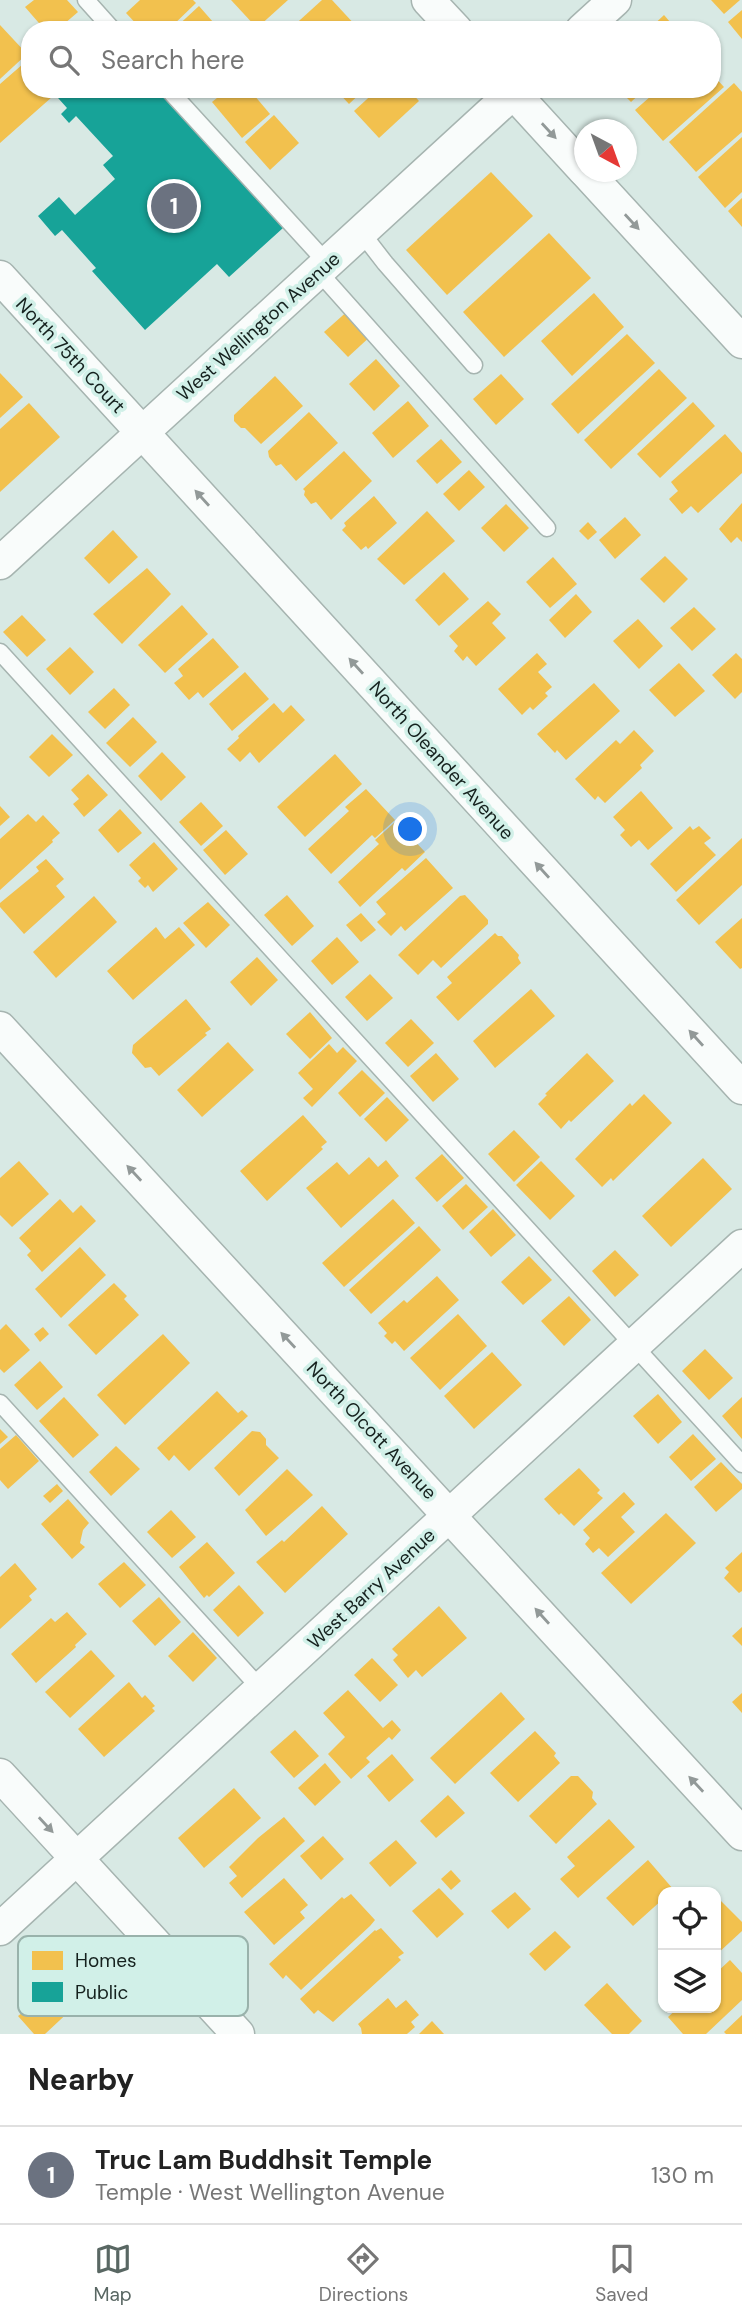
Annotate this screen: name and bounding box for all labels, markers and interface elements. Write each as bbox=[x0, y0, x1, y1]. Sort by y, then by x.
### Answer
search box bbox=[21, 21, 721, 98]
icon: search bbox=[45, 41, 83, 79]
text: Search here bbox=[101, 43, 244, 77]
north arrow bbox=[574, 119, 637, 182]
one-way arrow bbox=[540, 122, 556, 139]
pin: 1 bbox=[151, 180, 197, 232]
one-way arrow bbox=[623, 213, 639, 230]
street label: West Wellington Avenue bbox=[171, 246, 345, 406]
street label: North 75th Court bbox=[10, 292, 131, 419]
one-way arrow bbox=[194, 489, 210, 507]
one-way arrow bbox=[348, 658, 364, 675]
street label: North Oleander Avenue bbox=[364, 676, 520, 845]
your location bbox=[393, 812, 427, 846]
one-way arrow bbox=[535, 862, 551, 879]
one-way arrow bbox=[688, 1029, 704, 1047]
one-way arrow bbox=[126, 1164, 142, 1182]
one-way arrow bbox=[281, 1332, 297, 1349]
street label: North Olcott Avenue bbox=[301, 1356, 442, 1505]
street label: West Barry Avenue bbox=[302, 1523, 441, 1654]
one-way arrow bbox=[534, 1607, 550, 1625]
one-way arrow bbox=[688, 1775, 704, 1793]
one-way arrow bbox=[38, 1816, 54, 1833]
map controls bbox=[658, 1887, 721, 2013]
button: locate bbox=[658, 1887, 721, 1950]
legend bbox=[18, 1936, 248, 2016]
text: Homes bbox=[75, 1948, 136, 1973]
button: layers bbox=[658, 1950, 721, 2013]
text: Public bbox=[75, 1980, 128, 2005]
text: Nearby bbox=[28, 2060, 134, 2099]
text: Truc Lam Buddhsit Temple bbox=[95, 2143, 432, 2177]
text: 1 bbox=[47, 2160, 55, 2190]
text: 130 m bbox=[651, 2160, 714, 2190]
text: Temple · West Wellington Avenue bbox=[95, 2177, 445, 2207]
tab: Map bbox=[94, 2240, 132, 2307]
tab: Directions bbox=[319, 2240, 408, 2307]
tab: Saved bbox=[595, 2240, 648, 2307]

